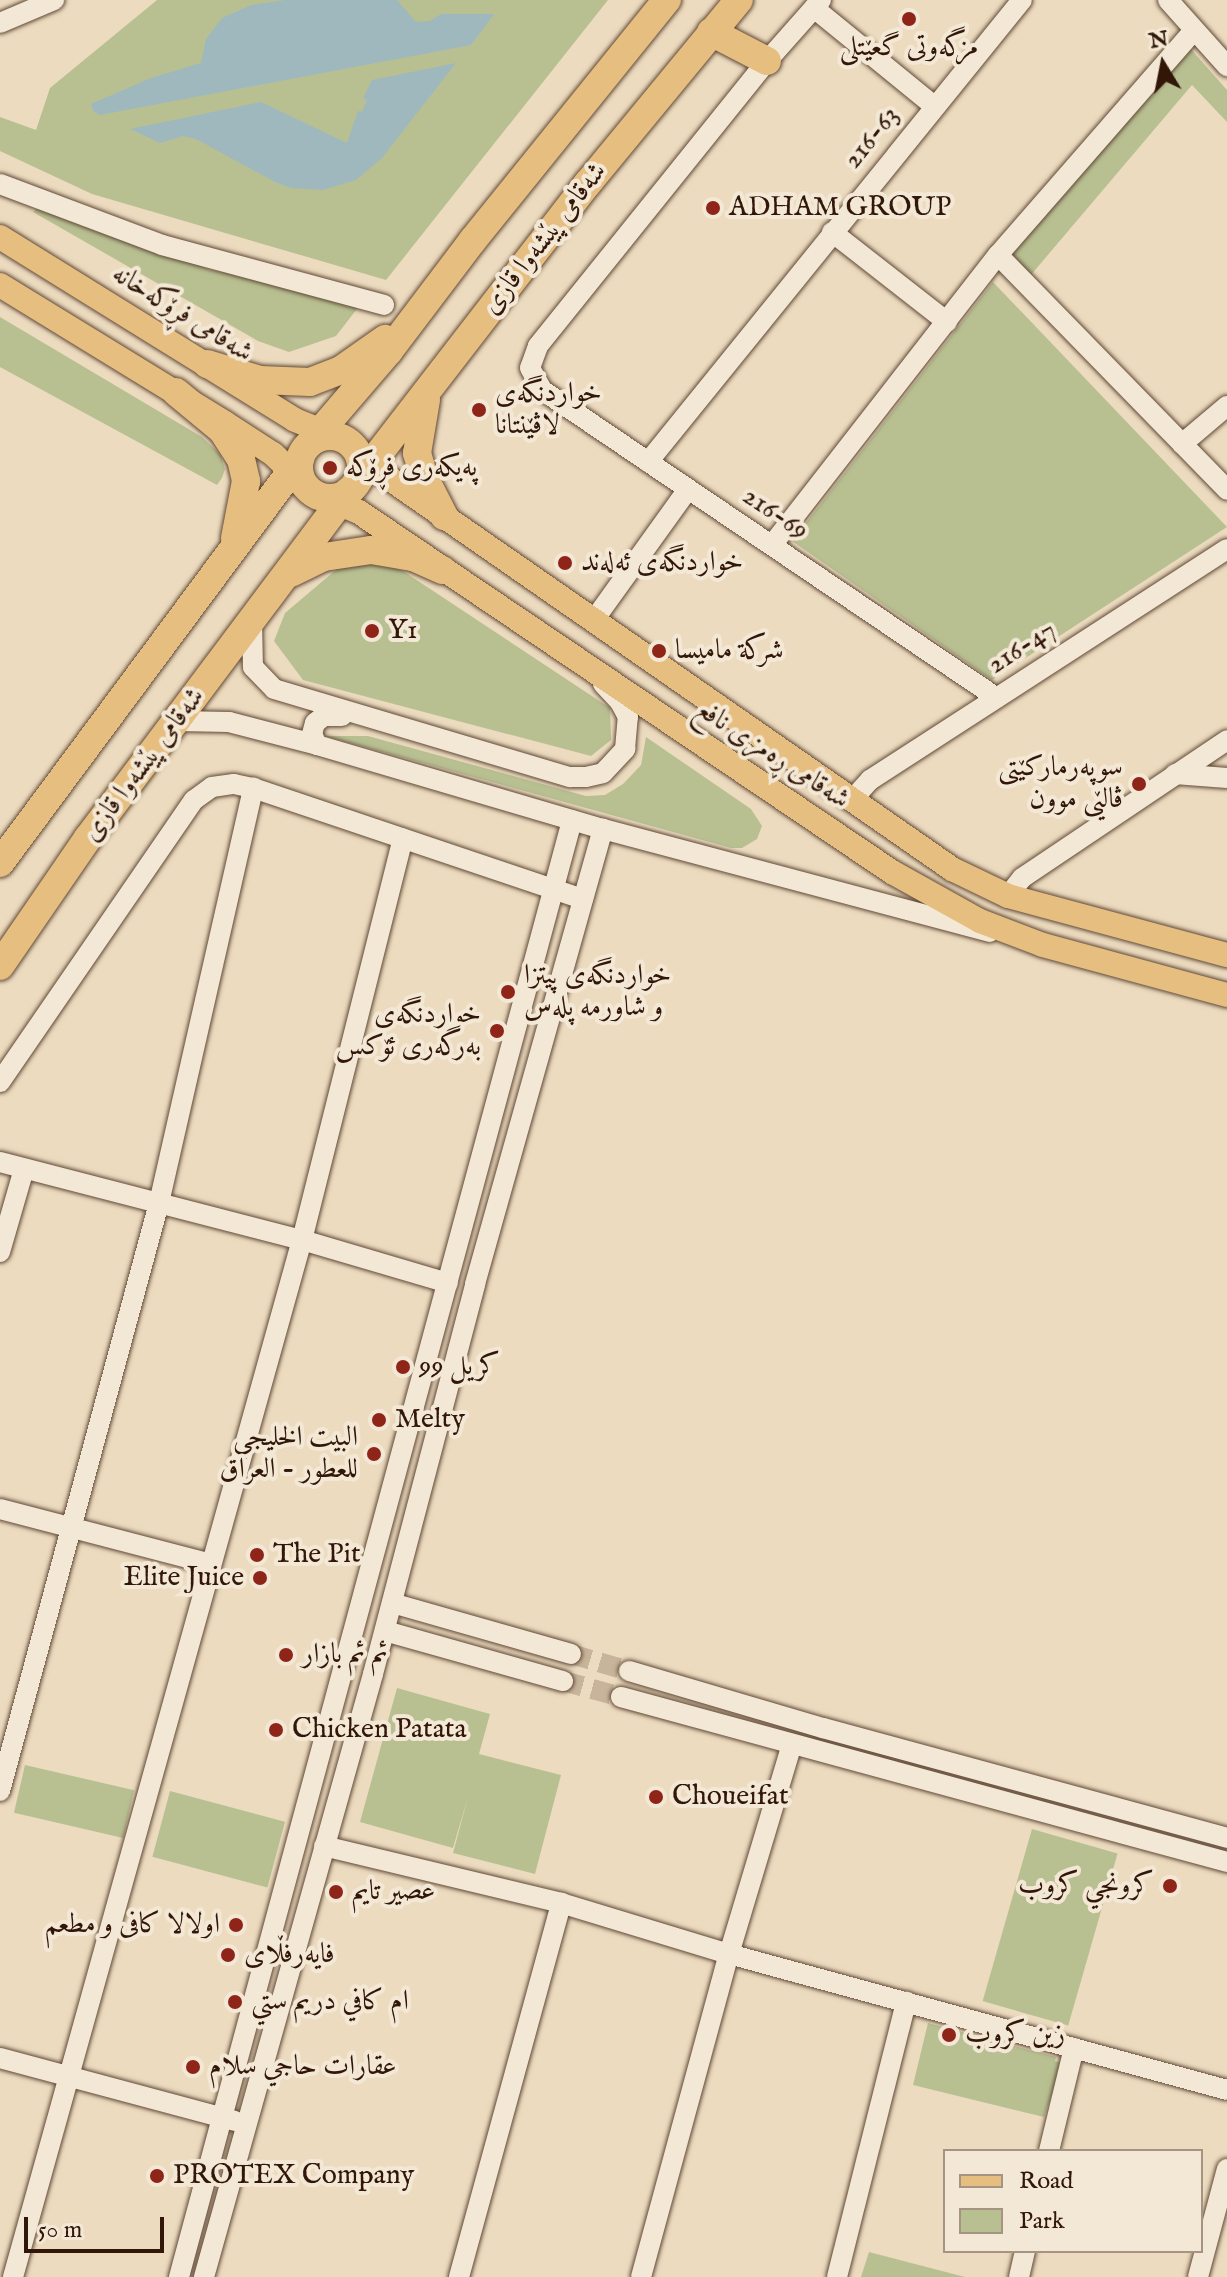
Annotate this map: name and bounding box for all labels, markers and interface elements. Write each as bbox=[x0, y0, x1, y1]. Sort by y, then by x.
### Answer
marker: مزگەوتی گعێتلی bbox=[900, 10, 918, 28]
north arrow bbox=[1123, 24, 1203, 104]
text: N bbox=[1147, 25, 1171, 56]
place label: مزگەوتی گعێتلی bbox=[839, 31, 979, 65]
street label: 216-63 bbox=[837, 100, 907, 176]
street label: شەقامی پێشەوا قازی bbox=[475, 156, 615, 322]
place label: ADHAM GROUP bbox=[729, 191, 951, 225]
marker: ADHAM GROUP bbox=[704, 199, 722, 217]
street label: شەقامی فڕۆکەخانە bbox=[105, 257, 259, 371]
place label: خواردنگەی لاڤێنتانا bbox=[495, 377, 602, 443]
marker: خواردنگەی لاڤێنتانا bbox=[470, 401, 488, 419]
place label: پەیکەری فڕۆکە bbox=[346, 451, 477, 485]
marker: پەیکەری فڕۆکە bbox=[321, 459, 339, 477]
street label: 216-69 bbox=[736, 480, 814, 548]
place label: خواردنگەی ئەلەند bbox=[581, 546, 743, 580]
marker: خواردنگەی ئەلەند bbox=[556, 554, 574, 572]
place label: Y1 bbox=[388, 614, 417, 648]
street label: 216-47 bbox=[982, 614, 1062, 682]
marker: Y1 bbox=[363, 622, 381, 640]
place label: شركة ماميسا bbox=[675, 634, 784, 668]
marker: شركة ماميسا bbox=[650, 642, 668, 660]
street label: شەقامی پێشەوا قازی bbox=[75, 681, 213, 849]
street label: شەقامی ڕەمزی نافع bbox=[689, 693, 855, 817]
place label: سوپەرمارکێتی ڤالێی موون bbox=[998, 751, 1123, 817]
marker: سوپەرمارکێتی ڤالێی موون bbox=[1130, 775, 1148, 793]
place label: خواردنگەی پیتزا و شاورمە پلەس bbox=[524, 959, 671, 1025]
marker: خواردنگەی پیتزا و شاورمە پلەس bbox=[499, 983, 517, 1001]
place label: خواردنگەی بەرگەری ئۆکس bbox=[336, 998, 481, 1064]
marker: خواردنگەی بەرگەری ئۆکس bbox=[488, 1022, 506, 1040]
place label: 99 كريل bbox=[419, 1350, 500, 1384]
marker: 99 كريل bbox=[394, 1358, 412, 1376]
place label: Melty bbox=[395, 1403, 465, 1437]
marker: Melty bbox=[370, 1411, 388, 1429]
place label: البيت الخليجي للعطور - العراق bbox=[220, 1421, 358, 1487]
marker: البيت الخليجي للعطور - العراق bbox=[365, 1445, 383, 1463]
place label: The Pit bbox=[273, 1538, 360, 1572]
marker: The Pit bbox=[248, 1546, 266, 1564]
place label: Elite Juice bbox=[123, 1561, 244, 1595]
marker: Elite Juice bbox=[251, 1569, 269, 1587]
place label: ئم ئم بازار bbox=[302, 1638, 388, 1672]
marker: ئم ئم بازار bbox=[277, 1646, 295, 1664]
place label: Chicken Patata bbox=[292, 1713, 467, 1747]
marker: Chicken Patata bbox=[267, 1721, 285, 1739]
place label: Choueifat bbox=[672, 1780, 789, 1814]
marker: Choueifat bbox=[647, 1788, 665, 1806]
place label: كرونجي كروب bbox=[1018, 1869, 1154, 1903]
place label: عصير تايم bbox=[352, 1875, 435, 1909]
marker: كرونجي كروب bbox=[1161, 1877, 1179, 1895]
marker: عصير تايم bbox=[327, 1883, 345, 1901]
place label: اولالا کافى و مطعم bbox=[44, 1908, 220, 1942]
marker: اولالا کافى و مطعم bbox=[227, 1916, 245, 1934]
place label: فايەرفڵای bbox=[244, 1938, 335, 1972]
marker: فايەرفڵای bbox=[219, 1946, 237, 1964]
place label: ام كافي دریم ستي bbox=[251, 1985, 409, 2019]
marker: ام كافي دریم ستي bbox=[226, 1993, 244, 2011]
place label: زين كروب bbox=[965, 2018, 1065, 2052]
marker: زين كروب bbox=[940, 2026, 958, 2044]
place label: عقارات حاجي سلام bbox=[209, 2050, 397, 2084]
marker: عقارات حاجي سلام bbox=[184, 2058, 202, 2076]
legend bbox=[943, 2149, 1203, 2253]
place label: PROTEX Company bbox=[173, 2159, 414, 2193]
text: Road bbox=[1019, 2166, 1073, 2197]
marker: PROTEX Company bbox=[148, 2167, 166, 2185]
scale bar bbox=[28, 2201, 168, 2251]
text: Park bbox=[1019, 2206, 1065, 2237]
text: 50 m bbox=[38, 2215, 82, 2246]

